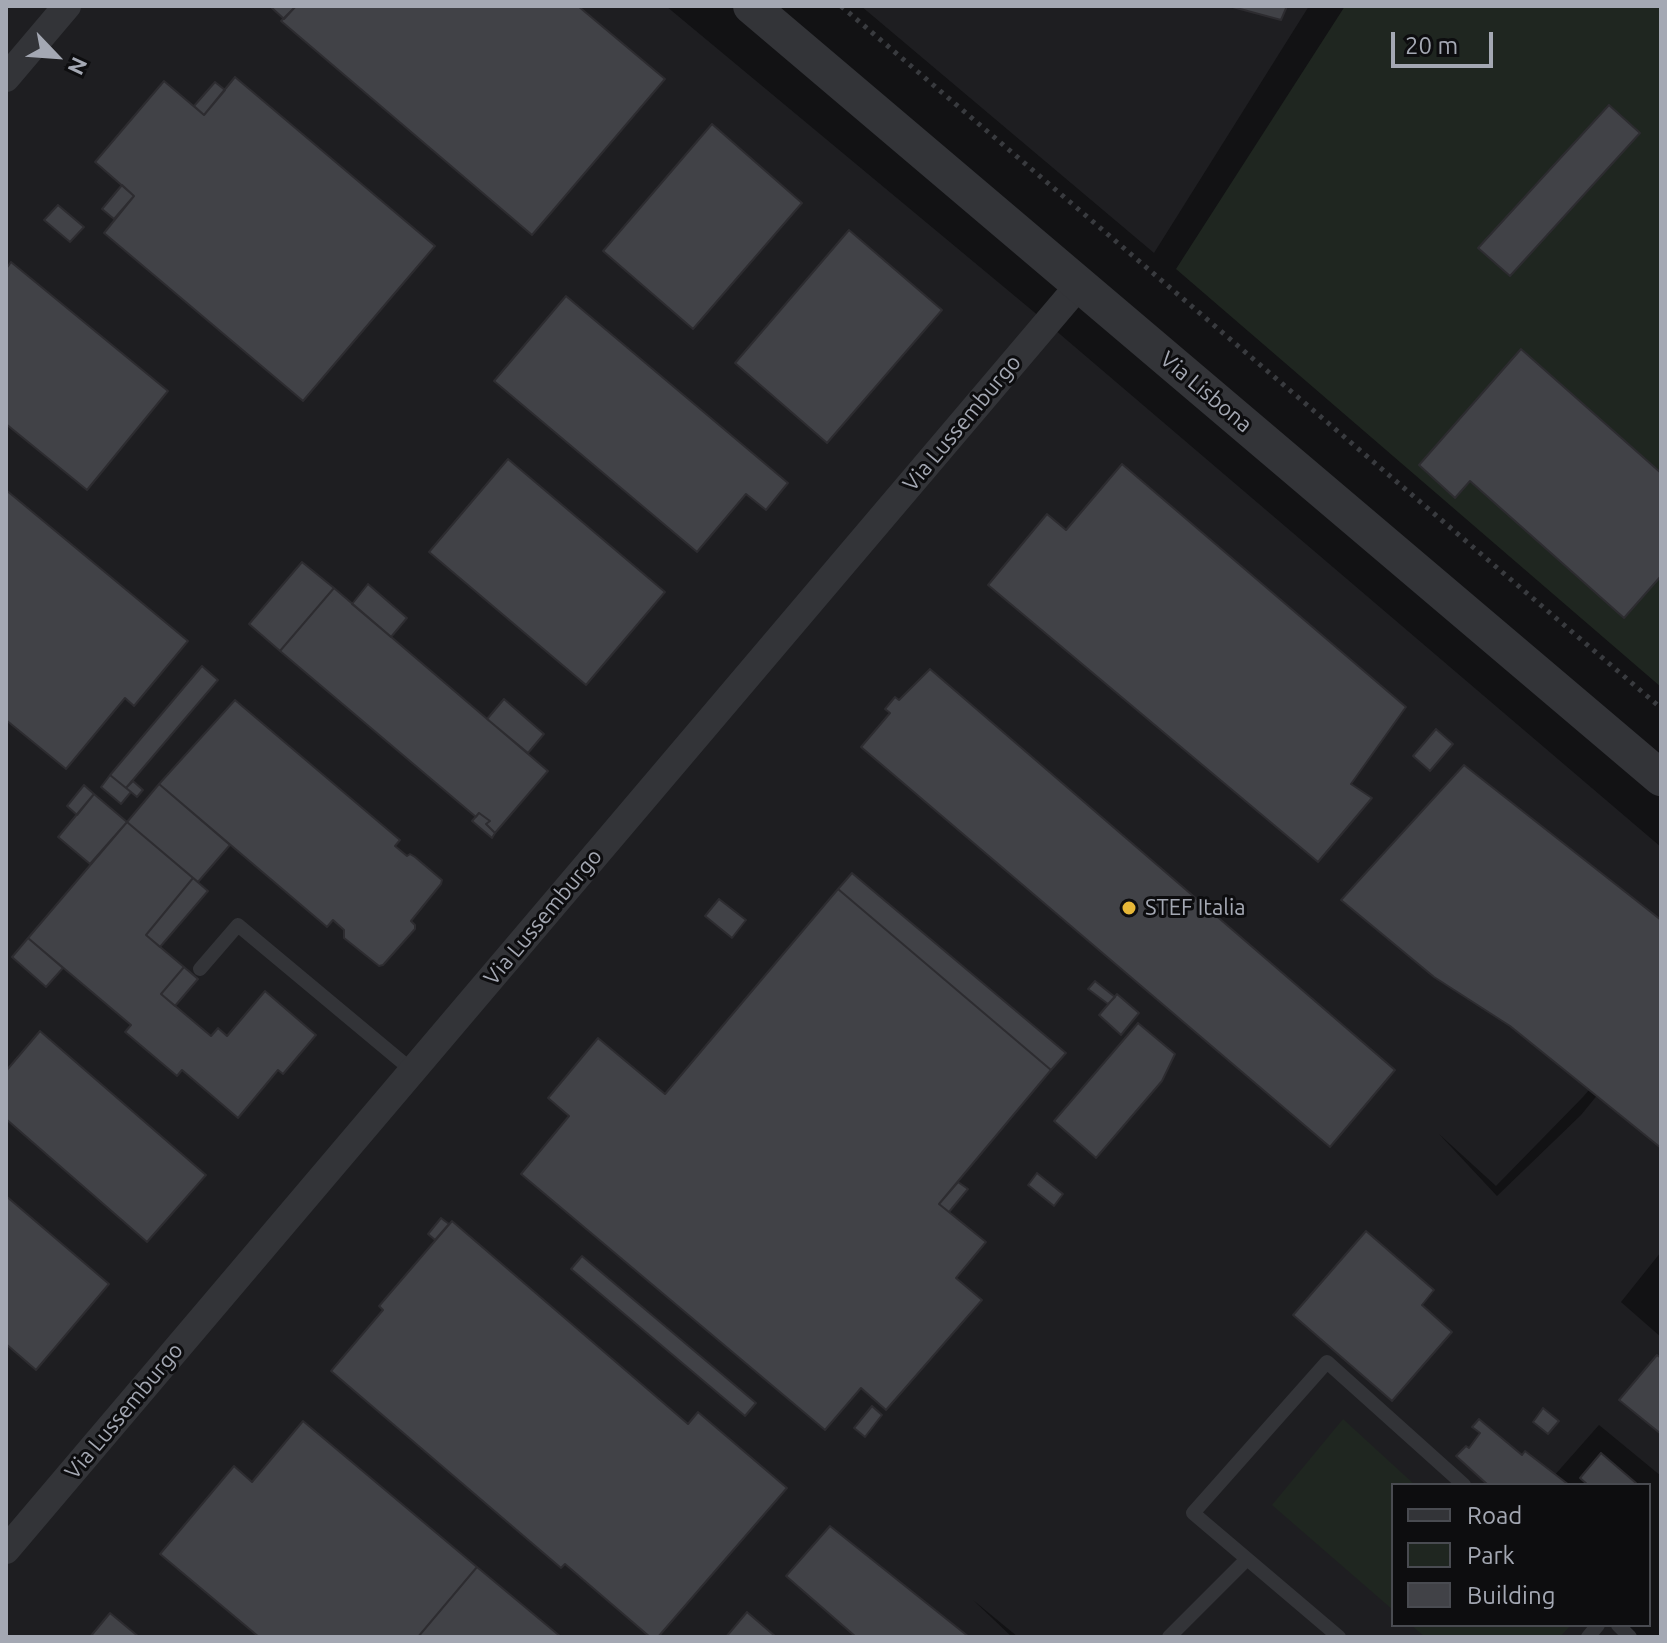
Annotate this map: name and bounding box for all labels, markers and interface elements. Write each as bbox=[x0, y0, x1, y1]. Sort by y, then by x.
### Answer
north arrow bbox=[16, 16, 96, 96]
scale bar bbox=[1395, 16, 1497, 66]
text: 20 m bbox=[1405, 32, 1458, 59]
text: N bbox=[63, 54, 93, 79]
street label: Via Lisbona bbox=[1155, 346, 1257, 438]
street label: Via Lussemburgo bbox=[897, 350, 1027, 496]
street label: Via Lussemburgo bbox=[478, 844, 608, 990]
place label: STEF Italia bbox=[1145, 895, 1246, 921]
marker: STEF Italia bbox=[1120, 899, 1138, 917]
street label: Via Lussemburgo bbox=[59, 1338, 189, 1484]
legend bbox=[1391, 1483, 1651, 1627]
text: Road bbox=[1467, 1502, 1522, 1529]
text: Park bbox=[1467, 1542, 1515, 1569]
text: Building bbox=[1467, 1582, 1555, 1609]

